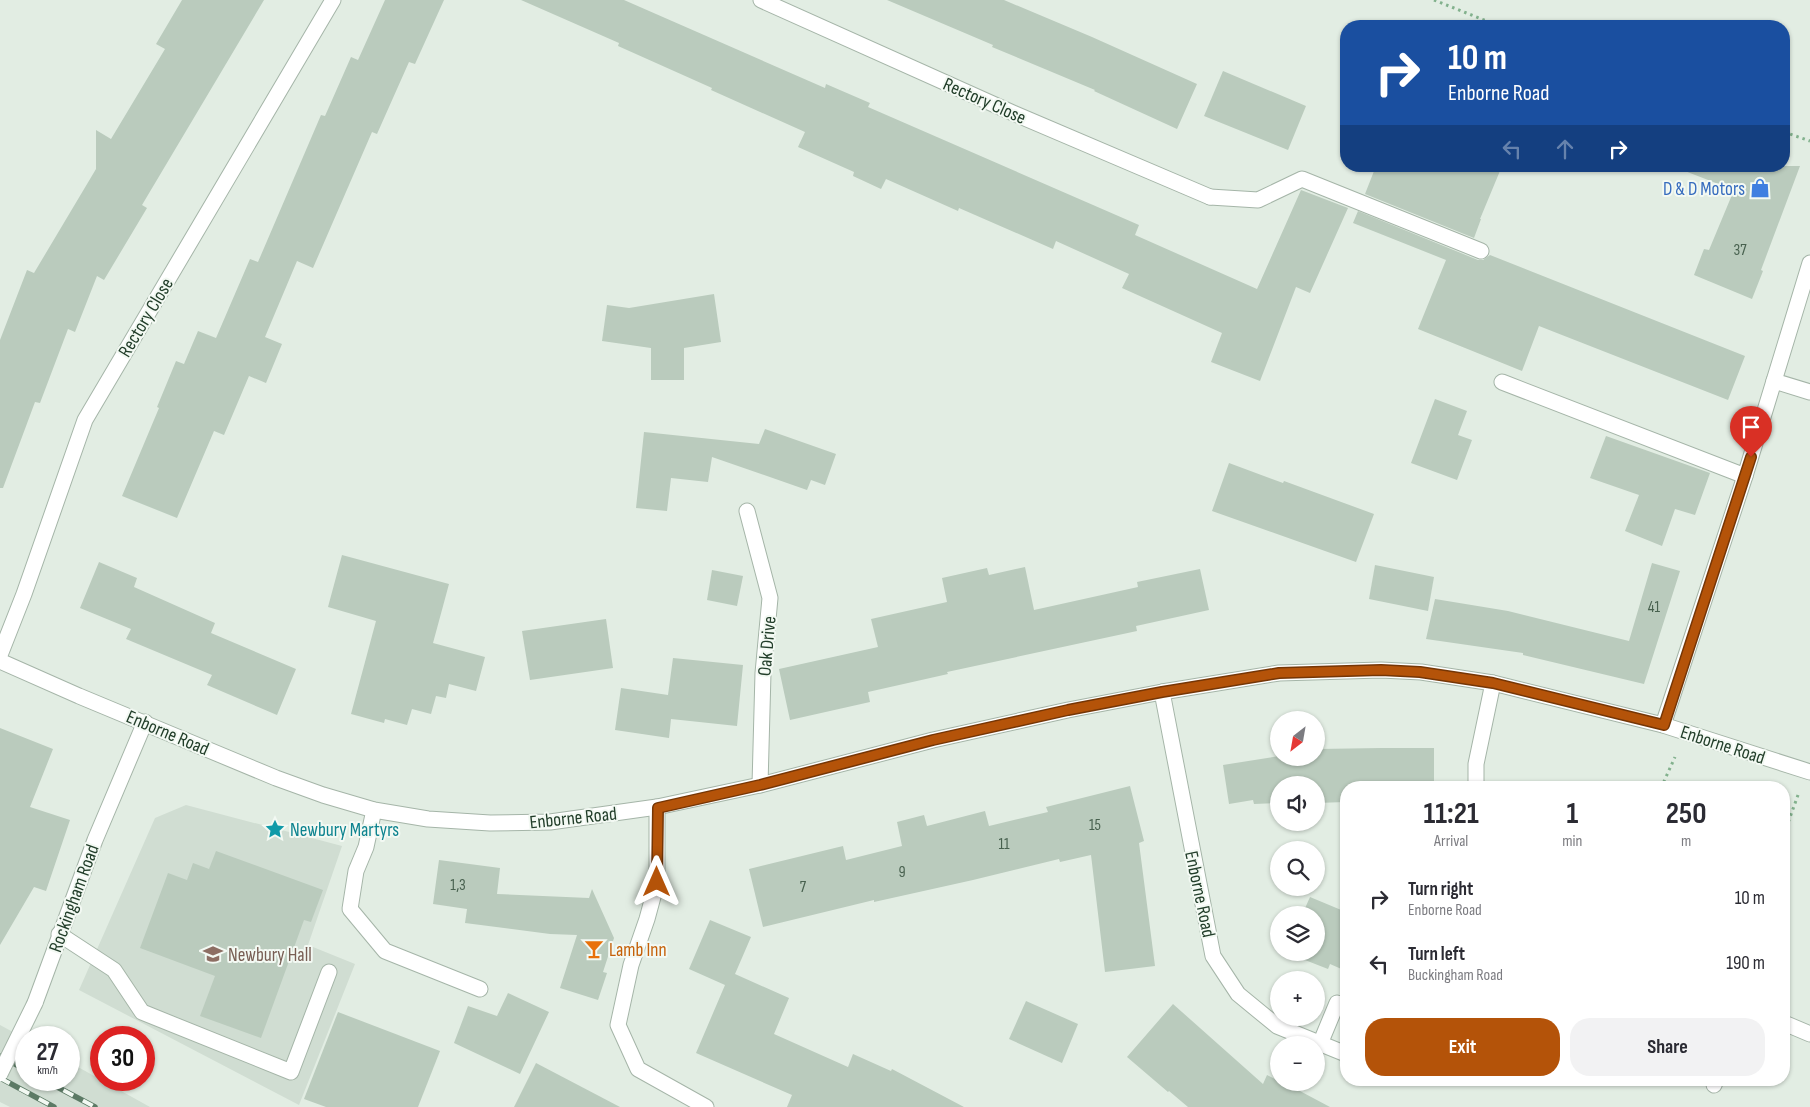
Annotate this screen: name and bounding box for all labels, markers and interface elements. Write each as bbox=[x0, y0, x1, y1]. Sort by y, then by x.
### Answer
text: 10 m bbox=[1448, 37, 1507, 80]
icon: right bbox=[1365, 40, 1430, 105]
street label: Rectory Close bbox=[939, 73, 1029, 130]
text: Enborne Road bbox=[1448, 80, 1549, 107]
icon: left bbox=[1498, 135, 1526, 163]
icon: ahead bbox=[1551, 135, 1579, 163]
icon: right bbox=[1604, 135, 1632, 163]
shop icon: D & D Motors bbox=[1749, 177, 1771, 199]
place label: D & D Motors bbox=[1663, 178, 1745, 201]
house number: 37 bbox=[1733, 241, 1747, 260]
street label: Rectory Close bbox=[114, 274, 179, 362]
pin bbox=[1730, 406, 1772, 457]
icon: arrive bbox=[1737, 413, 1765, 441]
house number: 41 bbox=[1648, 598, 1661, 617]
street label: Oak Drive bbox=[753, 615, 782, 677]
street label: Enborne Road bbox=[123, 706, 212, 761]
north arrow bbox=[1270, 711, 1325, 766]
map controls bbox=[1270, 711, 1325, 1091]
street label: Enborne Road bbox=[1677, 721, 1768, 770]
button: sound bbox=[1270, 776, 1325, 831]
text: 11:21 bbox=[1424, 796, 1479, 832]
text: 1 bbox=[1566, 796, 1578, 832]
text: 250 bbox=[1666, 796, 1706, 832]
street label: Enborne Road bbox=[528, 802, 618, 835]
house number: 15 bbox=[1089, 816, 1101, 835]
place icon: Newbury Martyrs bbox=[264, 818, 286, 840]
place label: Newbury Martyrs bbox=[290, 819, 399, 842]
text: Arrival bbox=[1434, 832, 1468, 851]
text: min bbox=[1562, 832, 1582, 851]
text: m bbox=[1681, 832, 1691, 851]
house number: 11 bbox=[998, 835, 1010, 854]
button: search bbox=[1270, 841, 1325, 896]
street label: Rockingham Road bbox=[44, 842, 105, 955]
street label: Enborne Road bbox=[1179, 849, 1220, 940]
position arrow bbox=[630, 855, 682, 907]
house number: 9 bbox=[898, 863, 906, 882]
house number: 1,3 bbox=[450, 876, 466, 895]
house number: 7 bbox=[800, 878, 807, 897]
text: Turn right bbox=[1408, 878, 1473, 901]
icon: right bbox=[1365, 885, 1393, 913]
text: 10 m bbox=[1735, 887, 1765, 910]
text: Enborne Road bbox=[1408, 901, 1482, 920]
button: layers bbox=[1270, 906, 1325, 961]
bar icon: Lamb Inn bbox=[583, 938, 605, 960]
place label: Lamb Inn bbox=[609, 939, 667, 962]
school or university icon: Newbury Hall bbox=[202, 943, 224, 965]
text: Turn left bbox=[1408, 943, 1465, 966]
place label: Newbury Hall bbox=[228, 944, 312, 967]
icon: left bbox=[1365, 950, 1393, 978]
text: 190 m bbox=[1726, 952, 1765, 975]
text: Buckingham Road bbox=[1408, 966, 1503, 985]
button: + bbox=[1270, 971, 1325, 1026]
button: Exit bbox=[1365, 1018, 1560, 1076]
button: Share bbox=[1570, 1018, 1765, 1076]
speed limit sign: 30 bbox=[90, 1026, 155, 1091]
button: − bbox=[1270, 1036, 1325, 1091]
text: 27 bbox=[37, 1037, 58, 1068]
text: km/h bbox=[37, 1063, 58, 1078]

